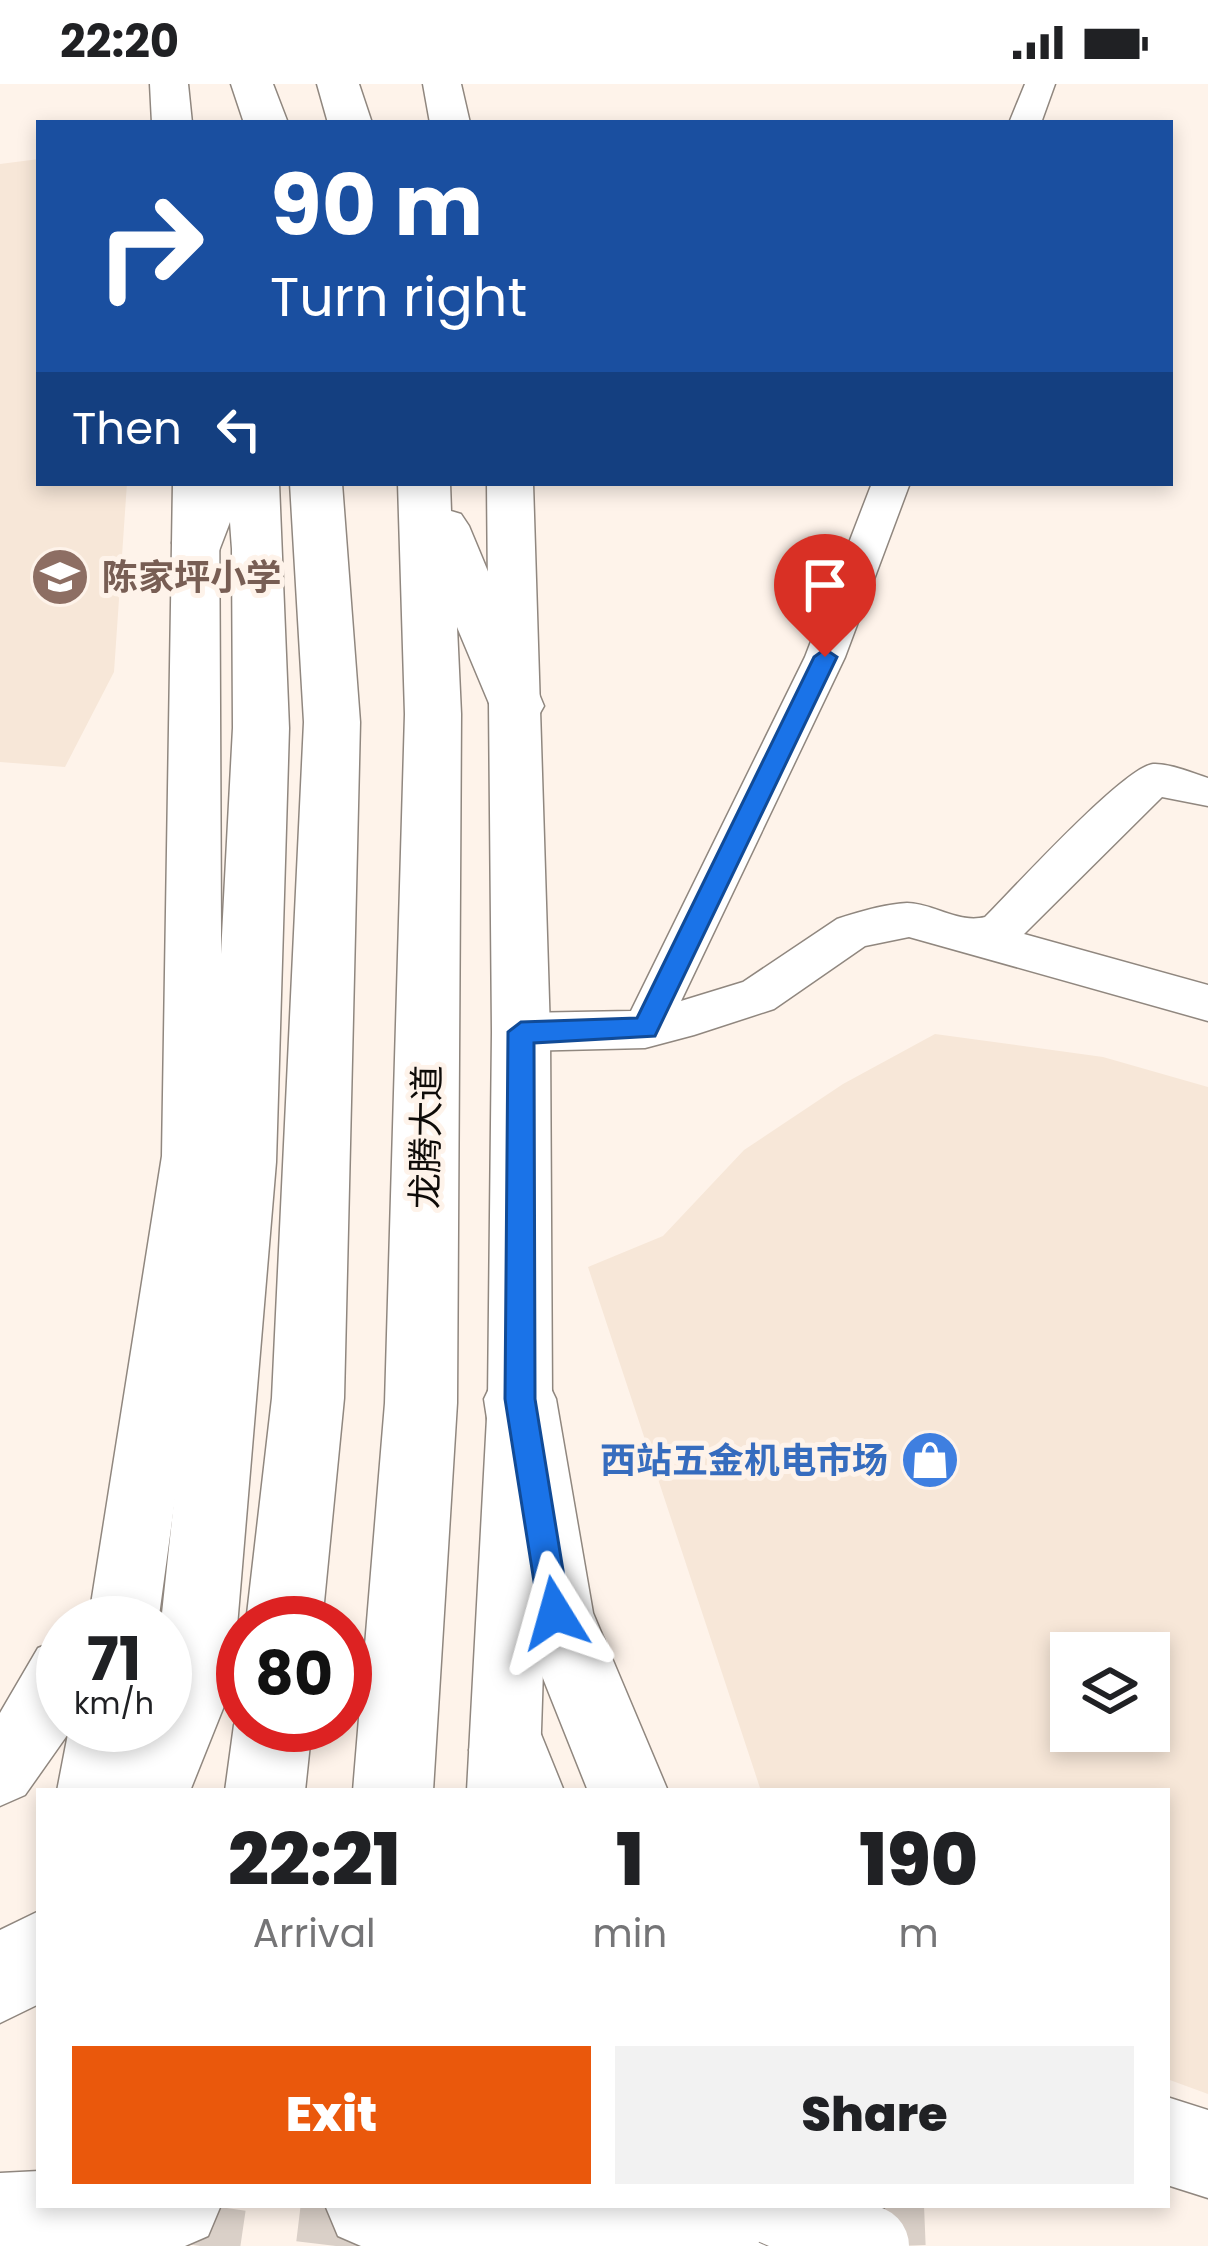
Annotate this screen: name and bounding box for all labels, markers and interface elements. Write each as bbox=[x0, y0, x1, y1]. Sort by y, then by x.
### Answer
text: 22:20 bbox=[60, 10, 179, 73]
text: 90 m bbox=[270, 147, 483, 264]
icon: right bbox=[72, 168, 228, 324]
text: Turn right bbox=[270, 259, 527, 335]
icon: left bbox=[206, 396, 272, 462]
text: Then bbox=[72, 397, 182, 460]
pin bbox=[774, 534, 876, 657]
school or university icon: 陈家坪小学 bbox=[29, 546, 91, 608]
place label: 陈家坪小学 bbox=[102, 552, 282, 603]
icon: arrive bbox=[792, 552, 858, 618]
street label: 龙腾大道 bbox=[399, 1065, 453, 1209]
shop icon: 西站五金机电市场 bbox=[899, 1429, 961, 1491]
place label: 西站五金机电市场 bbox=[600, 1435, 888, 1486]
position arrow bbox=[492, 1550, 618, 1676]
speed limit sign: 80 bbox=[216, 1596, 372, 1752]
text: 71 bbox=[87, 1617, 141, 1701]
map controls bbox=[1050, 1632, 1170, 1752]
button: layers bbox=[1050, 1632, 1170, 1752]
text: km/h bbox=[74, 1682, 154, 1725]
text: 22:21 bbox=[228, 1809, 401, 1910]
text: 1 bbox=[616, 1809, 644, 1910]
text: 190 bbox=[859, 1809, 978, 1910]
text: Arrival bbox=[253, 1906, 376, 1961]
text: min bbox=[592, 1906, 667, 1961]
text: m bbox=[899, 1906, 939, 1961]
button: Exit bbox=[72, 2046, 591, 2184]
button: Share bbox=[615, 2046, 1134, 2184]

